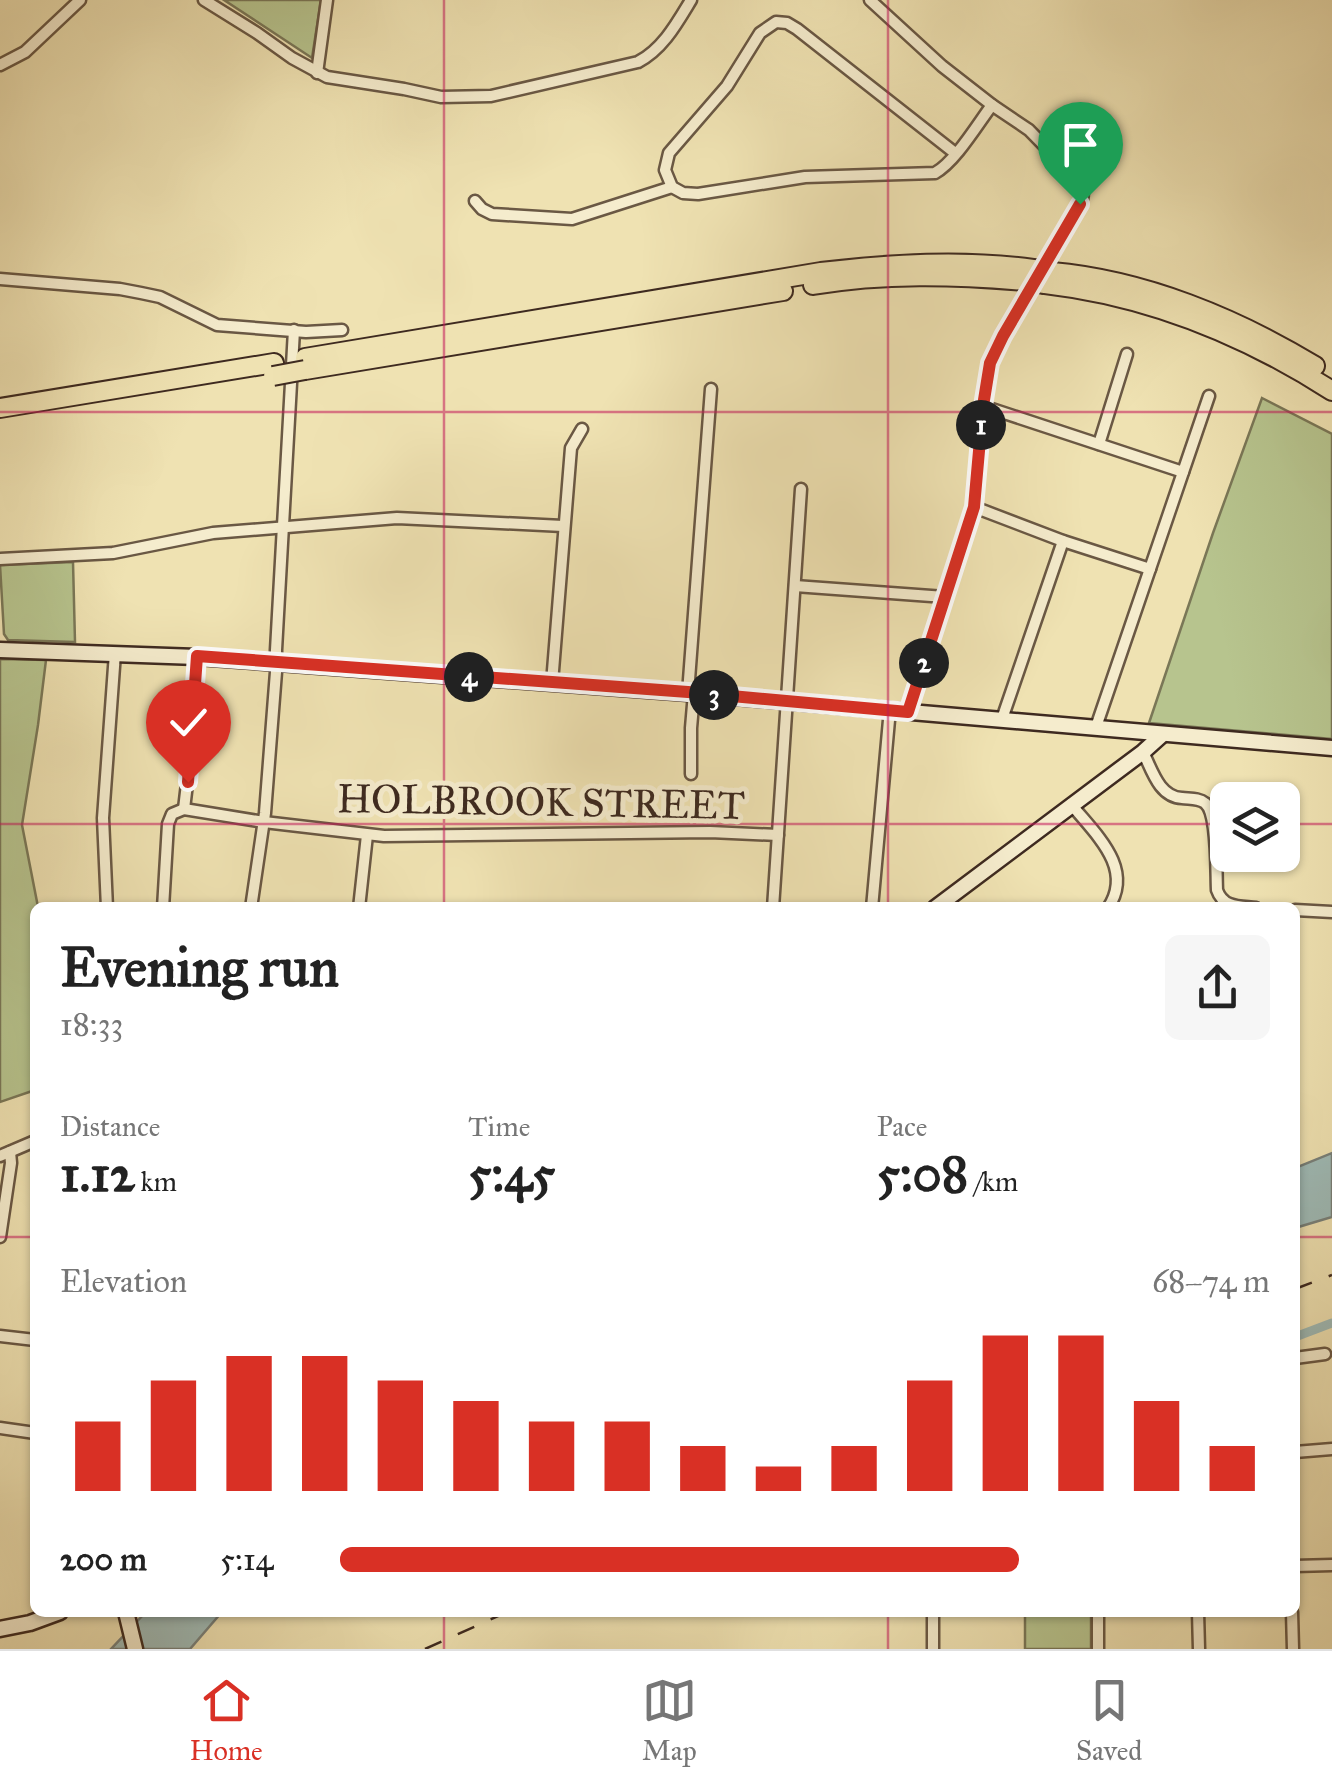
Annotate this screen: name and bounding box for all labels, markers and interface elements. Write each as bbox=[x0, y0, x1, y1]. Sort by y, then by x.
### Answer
pin bbox=[1038, 102, 1123, 205]
icon: arrive bbox=[1053, 117, 1108, 172]
pin: 1 bbox=[956, 400, 1006, 450]
text: 1 bbox=[975, 407, 987, 442]
pin: 2 bbox=[899, 638, 949, 688]
text: 2 bbox=[917, 645, 931, 680]
pin: 4 bbox=[444, 652, 494, 702]
text: 4 bbox=[461, 659, 477, 694]
pin: 3 bbox=[689, 670, 739, 720]
text: 3 bbox=[708, 677, 720, 712]
pin bbox=[146, 680, 231, 783]
icon: check bbox=[161, 695, 216, 750]
street label: HOLBROOK STREET bbox=[337, 774, 745, 830]
map controls bbox=[1210, 782, 1300, 872]
button: layers bbox=[1210, 782, 1300, 872]
text: Evening run bbox=[60, 934, 339, 1001]
button: share bbox=[1165, 935, 1270, 1040]
text: 18:33 bbox=[60, 1005, 123, 1044]
text: Distance bbox=[60, 1109, 160, 1144]
text: Time bbox=[468, 1109, 530, 1144]
text: Pace bbox=[877, 1109, 927, 1144]
text: 1.12 bbox=[60, 1144, 135, 1205]
text: 5:45 bbox=[468, 1144, 555, 1205]
text: 5:08 bbox=[877, 1144, 968, 1205]
text: km bbox=[135, 1164, 177, 1199]
text: /km bbox=[968, 1164, 1018, 1199]
text: Elevation bbox=[60, 1262, 187, 1301]
text: 68–74 m bbox=[1152, 1262, 1270, 1301]
text: 200 m bbox=[60, 1540, 147, 1579]
text: 5:14 bbox=[220, 1540, 273, 1579]
tab: Home bbox=[190, 1673, 263, 1768]
tab: Map bbox=[642, 1673, 697, 1768]
tab: Saved bbox=[1076, 1673, 1142, 1768]

